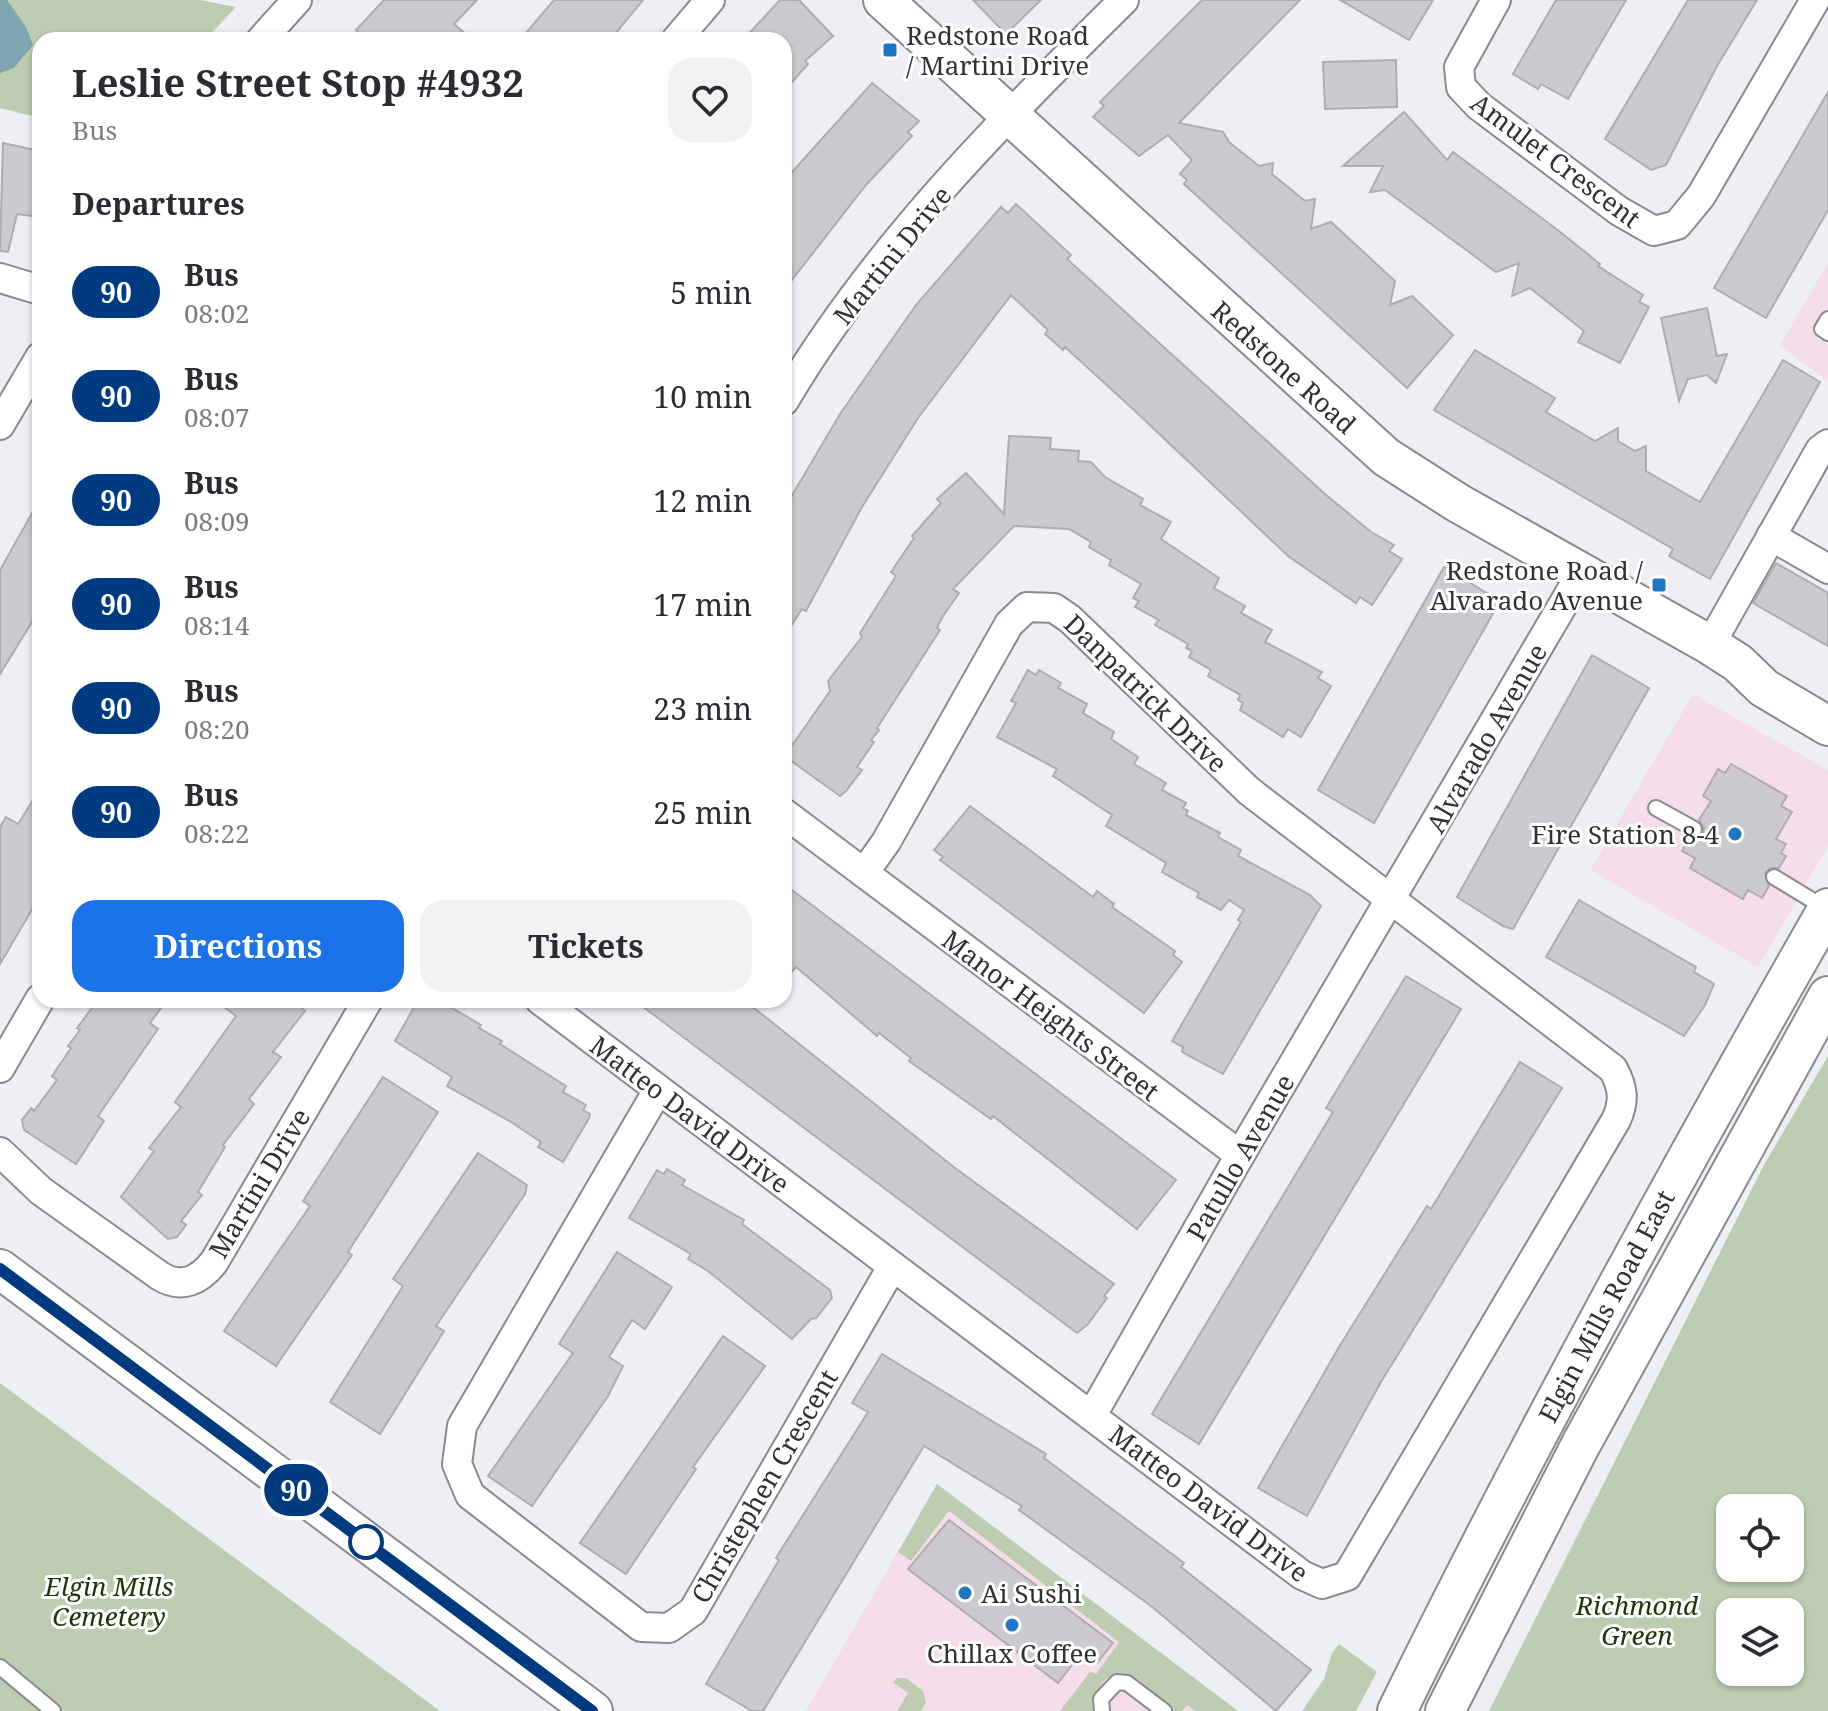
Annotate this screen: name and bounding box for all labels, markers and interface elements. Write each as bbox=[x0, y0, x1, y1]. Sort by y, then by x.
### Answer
place label: Redstone Road / Martini Drive bbox=[906, 17, 1089, 83]
marker: Redstone Road / Martini Drive bbox=[881, 41, 899, 59]
text: Leslie Street Stop #4932 bbox=[72, 56, 524, 108]
button: heart bbox=[668, 58, 752, 142]
street label: Amulet Crescent bbox=[1464, 84, 1648, 236]
text: Bus bbox=[72, 112, 117, 148]
street label: Martini Drive bbox=[825, 178, 959, 332]
text: Departures bbox=[72, 183, 245, 224]
text: Bus bbox=[184, 254, 239, 295]
text: 5 min bbox=[670, 272, 752, 313]
text: 90 bbox=[100, 273, 132, 311]
street label: Redstone Road bbox=[1204, 292, 1364, 442]
text: 08:02 bbox=[184, 295, 250, 331]
text: Bus bbox=[184, 358, 239, 399]
text: 10 min bbox=[653, 376, 752, 417]
text: 90 bbox=[100, 377, 132, 415]
text: 08:07 bbox=[184, 399, 250, 435]
text: Bus bbox=[184, 462, 239, 503]
text: 12 min bbox=[653, 480, 752, 521]
text: 90 bbox=[100, 481, 132, 519]
text: 08:09 bbox=[184, 503, 250, 539]
place label: Redstone Road / Alvarado Avenue bbox=[1430, 552, 1643, 618]
text: Bus bbox=[184, 566, 239, 607]
marker: Redstone Road / Alvarado Avenue bbox=[1650, 576, 1668, 594]
text: 17 min bbox=[653, 584, 752, 625]
text: 90 bbox=[100, 585, 132, 623]
street label: Danpatrick Drive bbox=[1057, 606, 1235, 780]
text: 08:14 bbox=[184, 607, 250, 643]
street label: Alvarado Avenue bbox=[1417, 637, 1555, 839]
text: Bus bbox=[184, 670, 239, 711]
text: 23 min bbox=[653, 688, 752, 729]
text: 90 bbox=[100, 689, 132, 727]
text: 08:20 bbox=[184, 711, 250, 747]
text: Bus bbox=[184, 774, 239, 815]
text: 25 min bbox=[653, 792, 752, 833]
text: 90 bbox=[100, 793, 132, 831]
text: 08:22 bbox=[184, 815, 250, 851]
place label: Fire Station 8-4 bbox=[1531, 816, 1719, 852]
marker: Fire Station 8-4 bbox=[1726, 825, 1744, 843]
button: Directions bbox=[72, 900, 404, 992]
button: Tickets bbox=[420, 900, 752, 992]
street label: Manor Heights Street bbox=[935, 921, 1167, 1109]
street label: Matteo David Drive bbox=[583, 1027, 797, 1201]
street label: Patullo Avenue bbox=[1178, 1067, 1302, 1247]
street label: Martini Drive bbox=[200, 1101, 318, 1265]
street label: Elgin Mills Road East bbox=[1529, 1183, 1683, 1429]
street label: Christephen Crescent bbox=[682, 1363, 846, 1609]
street label: Matteo David Drive bbox=[1102, 1416, 1316, 1590]
line badge: 90 bbox=[260, 1464, 332, 1516]
text: 90 bbox=[280, 1471, 312, 1509]
map controls bbox=[1716, 1494, 1804, 1686]
button: locate bbox=[1716, 1494, 1804, 1582]
unlabelled marker bbox=[349, 1525, 383, 1559]
park label: Elgin Mills Cemetery bbox=[44, 1568, 173, 1634]
place label: Ai Sushi bbox=[981, 1575, 1082, 1611]
marker: Ai Sushi bbox=[956, 1584, 974, 1602]
park label: Richmond Green bbox=[1575, 1587, 1699, 1653]
button: layers bbox=[1716, 1598, 1804, 1686]
marker: Chillax Coffee bbox=[1003, 1616, 1021, 1634]
place label: Chillax Coffee bbox=[927, 1635, 1097, 1671]

